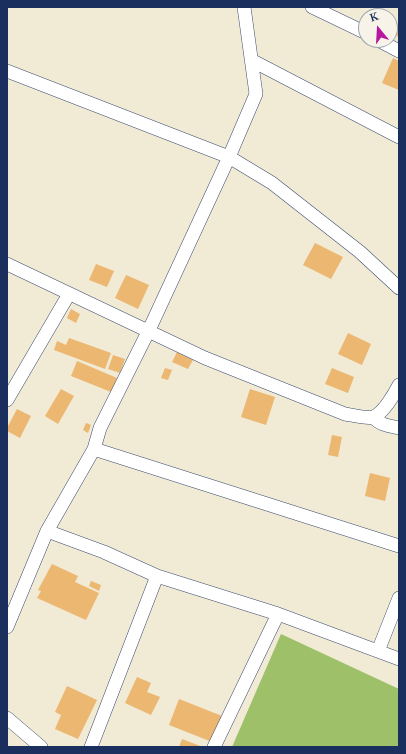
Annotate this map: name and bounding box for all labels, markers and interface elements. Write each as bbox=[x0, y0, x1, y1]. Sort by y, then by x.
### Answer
north arrow bbox=[358, 8, 398, 48]
text: K bbox=[368, 9, 381, 26]

